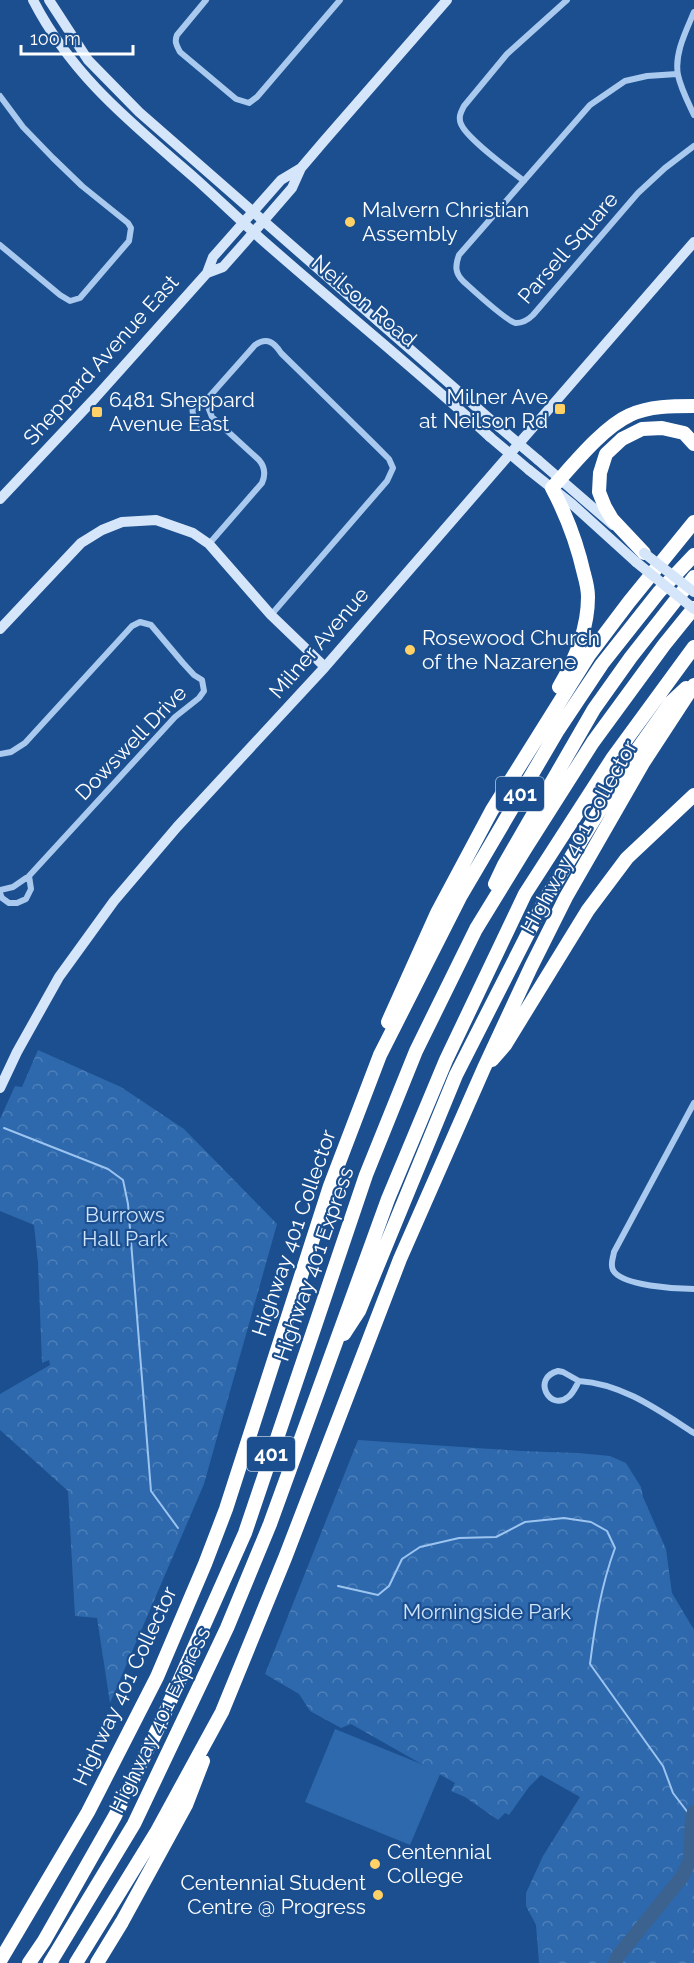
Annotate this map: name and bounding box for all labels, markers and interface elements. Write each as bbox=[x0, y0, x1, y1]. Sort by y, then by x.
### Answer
scale bar bbox=[21, 18, 134, 56]
text: 100 m bbox=[30, 28, 81, 49]
street label: Parsell Square bbox=[512, 187, 623, 308]
place label: Malvern Christian Assembly bbox=[362, 197, 529, 246]
marker: Malvern Christian Assembly bbox=[343, 215, 357, 229]
street label: Neilson Road bbox=[307, 249, 422, 352]
street label: Sheppard Avenue East bbox=[18, 270, 183, 450]
place label: Milner Ave at Neilson Rd bbox=[419, 384, 548, 433]
place label: 6481 Sheppard Avenue East bbox=[109, 387, 255, 436]
marker: Milner Ave at Neilson Rd bbox=[553, 402, 567, 416]
marker: 6481 Sheppard Avenue East bbox=[90, 405, 104, 419]
street label: Milner Avenue bbox=[264, 582, 374, 703]
place label: Rosewood Church of the Nazarene bbox=[422, 625, 600, 674]
marker: Rosewood Church of the Nazarene bbox=[403, 643, 417, 657]
street label: Dowswell Drive bbox=[70, 680, 191, 805]
street label: Highway 401 Collector bbox=[515, 735, 642, 938]
road number: 401 bbox=[496, 777, 544, 811]
street label: Highway 401 Collector bbox=[246, 1126, 341, 1339]
street label: Highway 401 Express bbox=[269, 1163, 359, 1364]
park label: Burrows Hall Park bbox=[82, 1202, 168, 1251]
road number: 401 bbox=[247, 1437, 295, 1471]
street label: Highway 401 Collector bbox=[67, 1582, 182, 1789]
park label: Morningside Park bbox=[403, 1599, 571, 1624]
street label: Highway 401 Express bbox=[104, 1623, 215, 1817]
place label: Centennial College bbox=[387, 1839, 492, 1888]
marker: Centennial College bbox=[368, 1857, 382, 1871]
place label: Centennial Student Centre @ Progress bbox=[180, 1870, 366, 1919]
marker: Centennial Student Centre @ Progress bbox=[371, 1888, 385, 1902]

